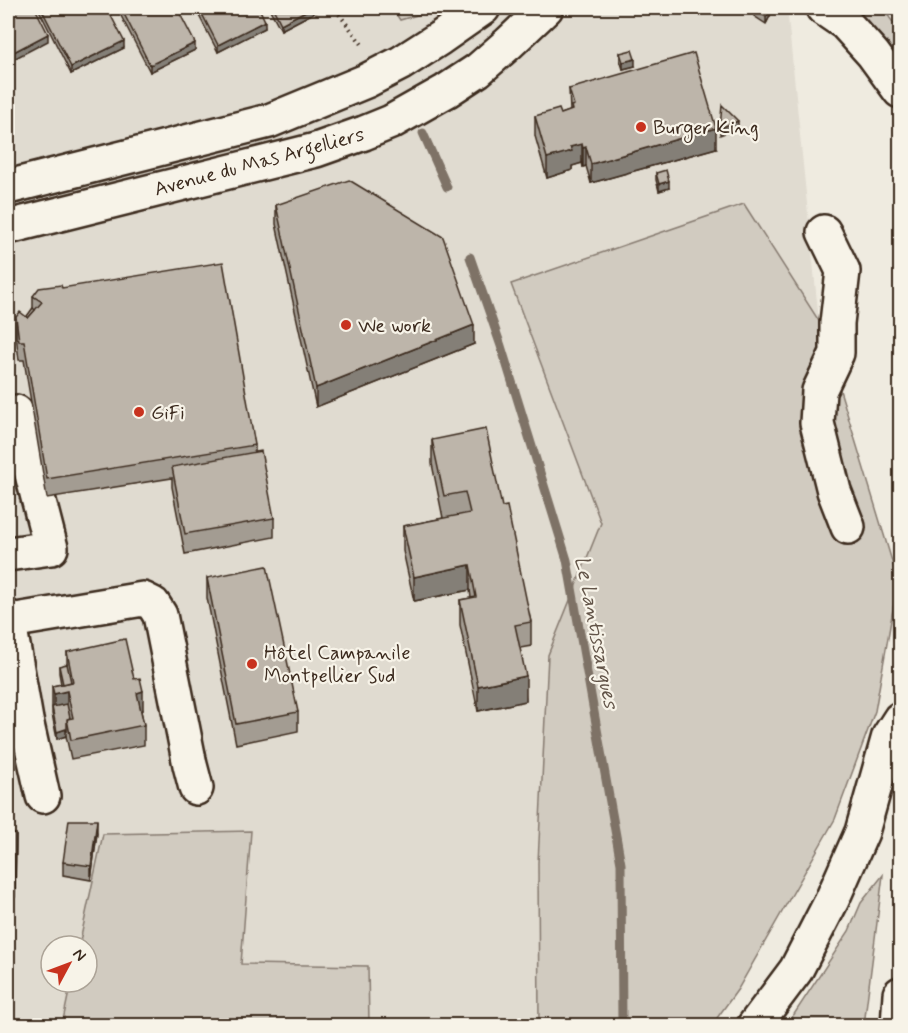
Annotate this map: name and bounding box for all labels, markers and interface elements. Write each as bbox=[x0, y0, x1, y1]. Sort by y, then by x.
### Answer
place label: Burger King bbox=[653, 115, 759, 143]
marker: Burger King bbox=[634, 120, 648, 134]
street label: Avenue du Mas Argelliers bbox=[151, 121, 368, 205]
place label: We work bbox=[358, 313, 431, 340]
marker: We work bbox=[339, 318, 353, 332]
place label: GiFi bbox=[151, 400, 185, 427]
marker: GiFi bbox=[132, 405, 146, 419]
water label: Le Lantissargues bbox=[568, 554, 625, 713]
place label: Hôtel Campanile Montpellier Sud bbox=[264, 640, 410, 690]
marker: Hôtel Campanile Montpellier Sud bbox=[245, 657, 259, 671]
north arrow bbox=[39, 934, 99, 994]
text: N bbox=[68, 944, 91, 966]

